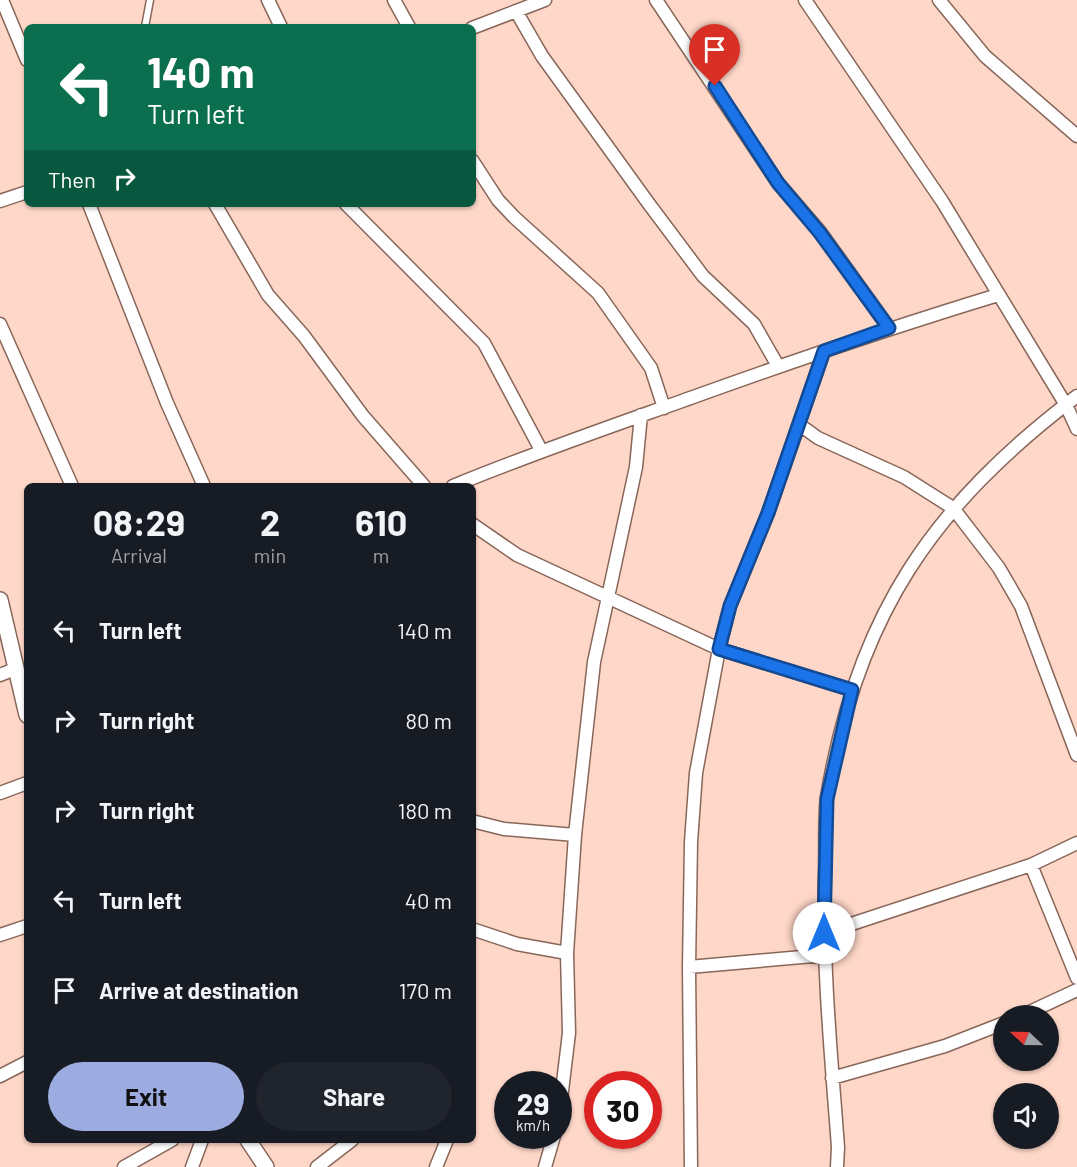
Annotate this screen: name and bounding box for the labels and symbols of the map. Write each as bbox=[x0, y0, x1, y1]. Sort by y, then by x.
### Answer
pin bbox=[689, 24, 740, 86]
position arrow bbox=[792, 901, 856, 965]
north arrow bbox=[993, 1005, 1059, 1071]
speed limit sign: 30 bbox=[584, 1071, 662, 1149]

